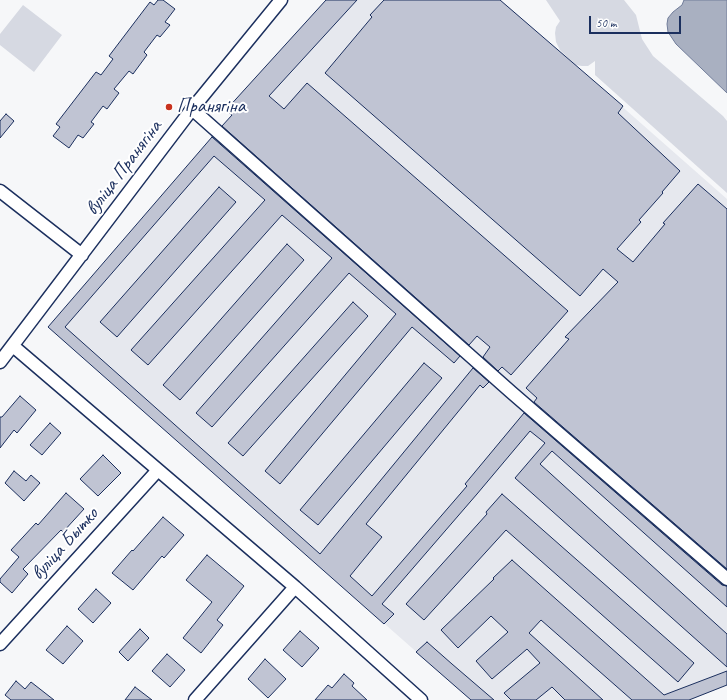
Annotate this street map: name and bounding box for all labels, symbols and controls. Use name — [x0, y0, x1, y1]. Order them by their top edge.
scale bar — [591, 8, 683, 34]
text: 50 m — [596, 15, 616, 31]
place label: Пранягіна — [177, 95, 246, 119]
marker: Пранягіна — [164, 102, 174, 112]
street label: вуліца Пранягіна — [80, 116, 168, 220]
street label: вуліца Бытко — [26, 503, 104, 585]

